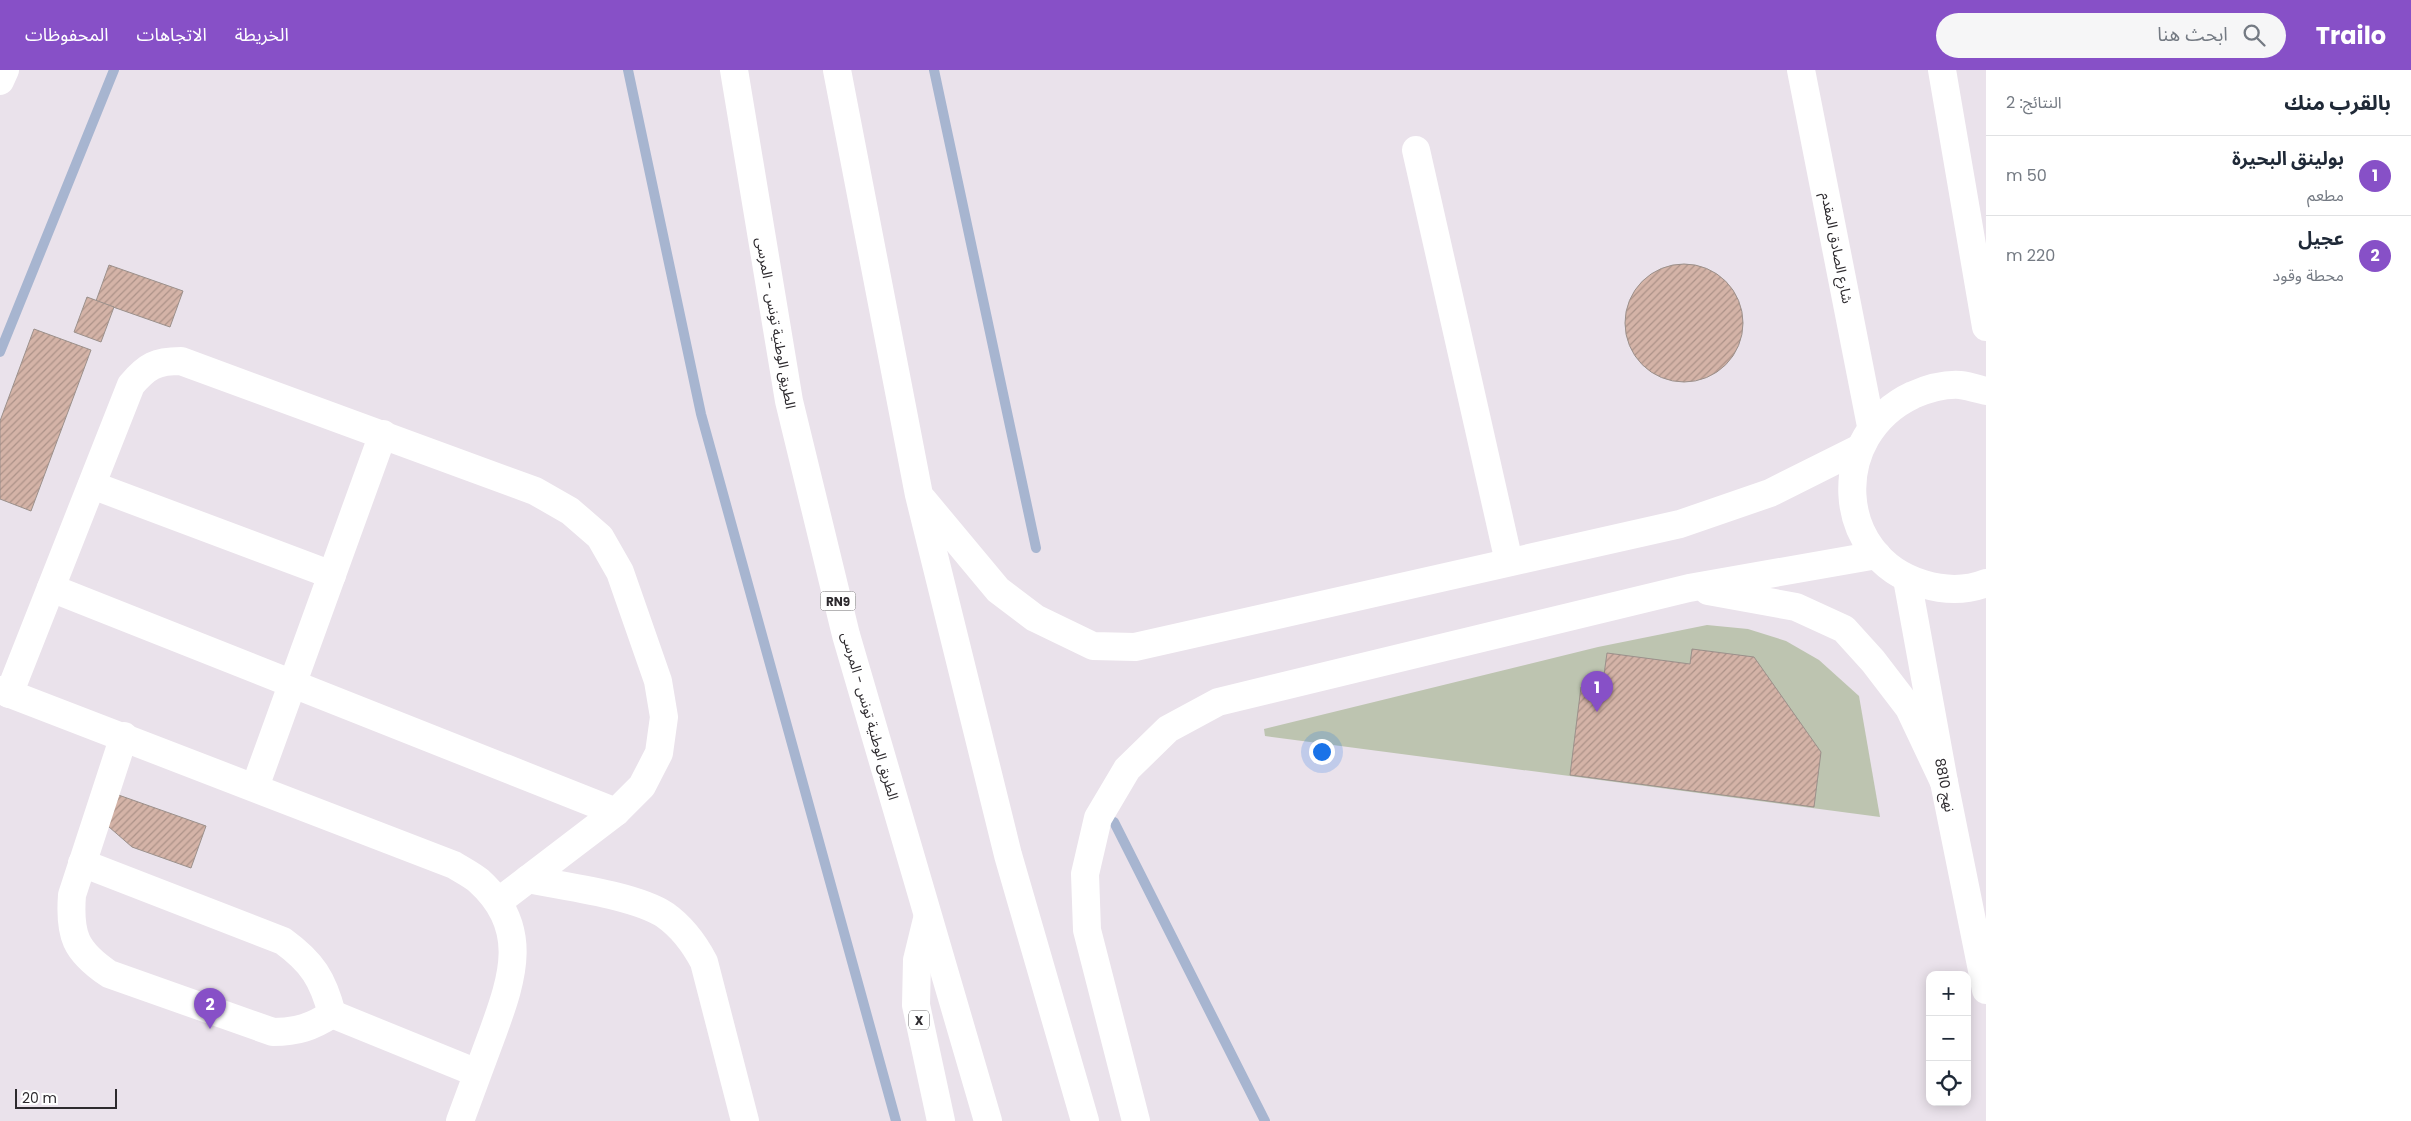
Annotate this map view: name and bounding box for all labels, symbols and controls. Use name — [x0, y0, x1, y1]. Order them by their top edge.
search box — [1936, 13, 2286, 58]
text: Trailo — [2316, 19, 2386, 52]
text: ابحث هنا — [2157, 21, 2228, 48]
icon: search — [2240, 21, 2268, 49]
text: المحفوظات — [25, 22, 109, 47]
text: الاتجاهات — [137, 22, 207, 47]
text: الخريطة — [235, 22, 289, 47]
text: بالقرب منك — [2284, 88, 2391, 117]
text: النتائج: 2 — [2006, 91, 2062, 114]
text: بولينق البحيرة — [2232, 145, 2344, 172]
text: 50 m — [2006, 164, 2047, 187]
text: 1 — [2372, 164, 2378, 187]
text: مطعم — [2307, 184, 2344, 207]
street label: شارع الصادق المقدم — [1815, 191, 1858, 305]
text: عجيل — [2298, 225, 2344, 252]
street label: الطريق الوطنية تونس - المرسى — [751, 236, 801, 410]
text: 220 m — [2006, 244, 2055, 267]
text: 2 — [2370, 244, 2380, 267]
text: محطة وقود — [2273, 264, 2344, 287]
road number: RN9 — [820, 592, 856, 610]
street label: الطريق الوطنية تونس - المرسى — [836, 630, 904, 802]
pin: 1 — [1581, 671, 1613, 712]
your location — [1309, 739, 1335, 765]
street label: نهج 8810 — [1929, 756, 1960, 814]
map controls — [1926, 971, 1971, 1106]
button: + — [1926, 971, 1971, 1016]
pin: 2 — [194, 988, 226, 1029]
road number: X — [909, 1010, 929, 1030]
button: − — [1926, 1016, 1971, 1061]
button: locate — [1926, 1061, 1971, 1106]
scale bar — [15, 1086, 118, 1109]
text: 20 m — [22, 1088, 57, 1108]

